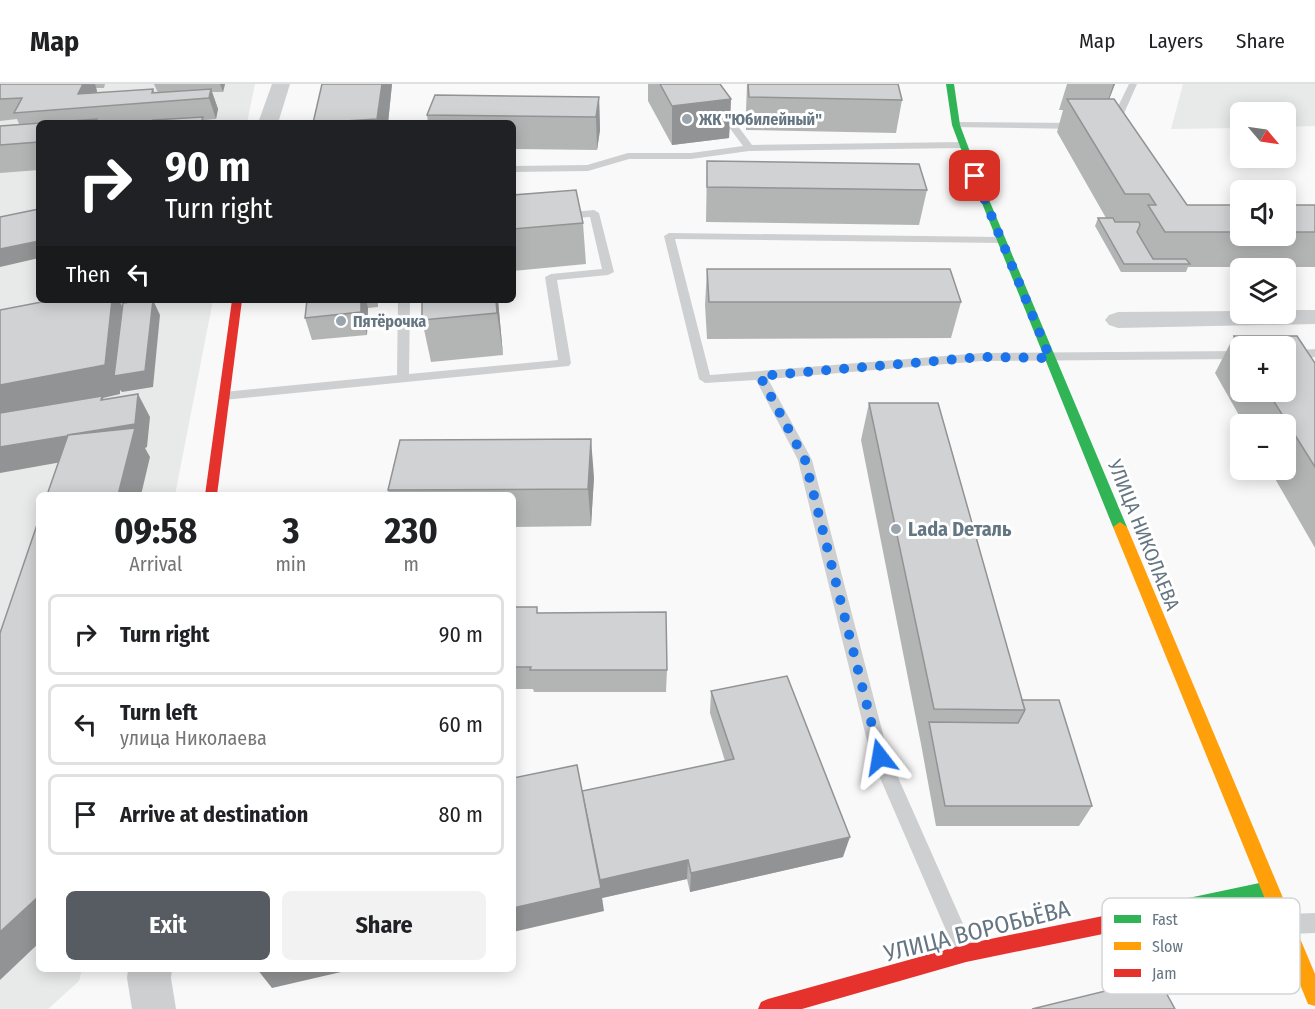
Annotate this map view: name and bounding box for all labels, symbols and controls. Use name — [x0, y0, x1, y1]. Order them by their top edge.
text: Map — [30, 25, 79, 58]
text: Map — [1079, 28, 1115, 54]
text: Layers — [1148, 28, 1203, 54]
text: Share — [1236, 28, 1285, 54]
north arrow — [1230, 102, 1296, 168]
map controls — [1230, 102, 1296, 480]
place label: ЖК "Юбилейный" — [698, 110, 822, 129]
marker: ЖК "Юбилейный" — [680, 112, 694, 126]
text: 90 m — [165, 142, 250, 192]
icon: right — [66, 144, 144, 222]
pin — [949, 150, 1000, 201]
icon: arrive — [958, 159, 991, 192]
button: sound — [1230, 180, 1296, 246]
text: Turn right — [165, 193, 273, 225]
icon: left — [122, 258, 155, 291]
button: layers — [1230, 258, 1296, 324]
text: Then — [66, 261, 110, 288]
place label: Пятёрочка — [353, 312, 426, 331]
marker: Пятёрочка — [334, 314, 348, 328]
button: + — [1230, 336, 1296, 402]
button: − — [1230, 414, 1296, 480]
street label: УЛИЦА НИКОЛАЕВА — [1102, 455, 1185, 614]
text: 09:58 — [114, 509, 197, 553]
text: 3 — [282, 509, 299, 553]
text: 230 — [385, 509, 438, 553]
place label: Lada Dеталь — [908, 517, 1012, 541]
marker: Lada Dеталь — [889, 522, 903, 536]
text: Arrival — [129, 552, 182, 576]
text: min — [275, 552, 306, 576]
text: m — [403, 552, 419, 576]
icon: right — [69, 618, 102, 651]
text: Turn right — [120, 621, 209, 648]
text: 90 m — [439, 621, 483, 648]
text: Turn left — [120, 699, 198, 726]
icon: left — [69, 708, 102, 741]
text: 60 m — [439, 711, 483, 738]
position arrow — [848, 725, 912, 789]
text: улица Николаева — [120, 726, 267, 750]
icon: arrive — [69, 798, 102, 831]
text: Arrive at destination — [120, 801, 308, 828]
text: 80 m — [438, 801, 483, 828]
button: Exit — [66, 891, 270, 960]
button: Share — [282, 891, 486, 960]
street label: УЛИЦА ВОРОБЬЁВА — [880, 894, 1073, 968]
legend — [1102, 898, 1300, 994]
text: Fast — [1152, 910, 1179, 929]
text: Slow — [1152, 937, 1183, 956]
text: Jam — [1152, 964, 1177, 983]

